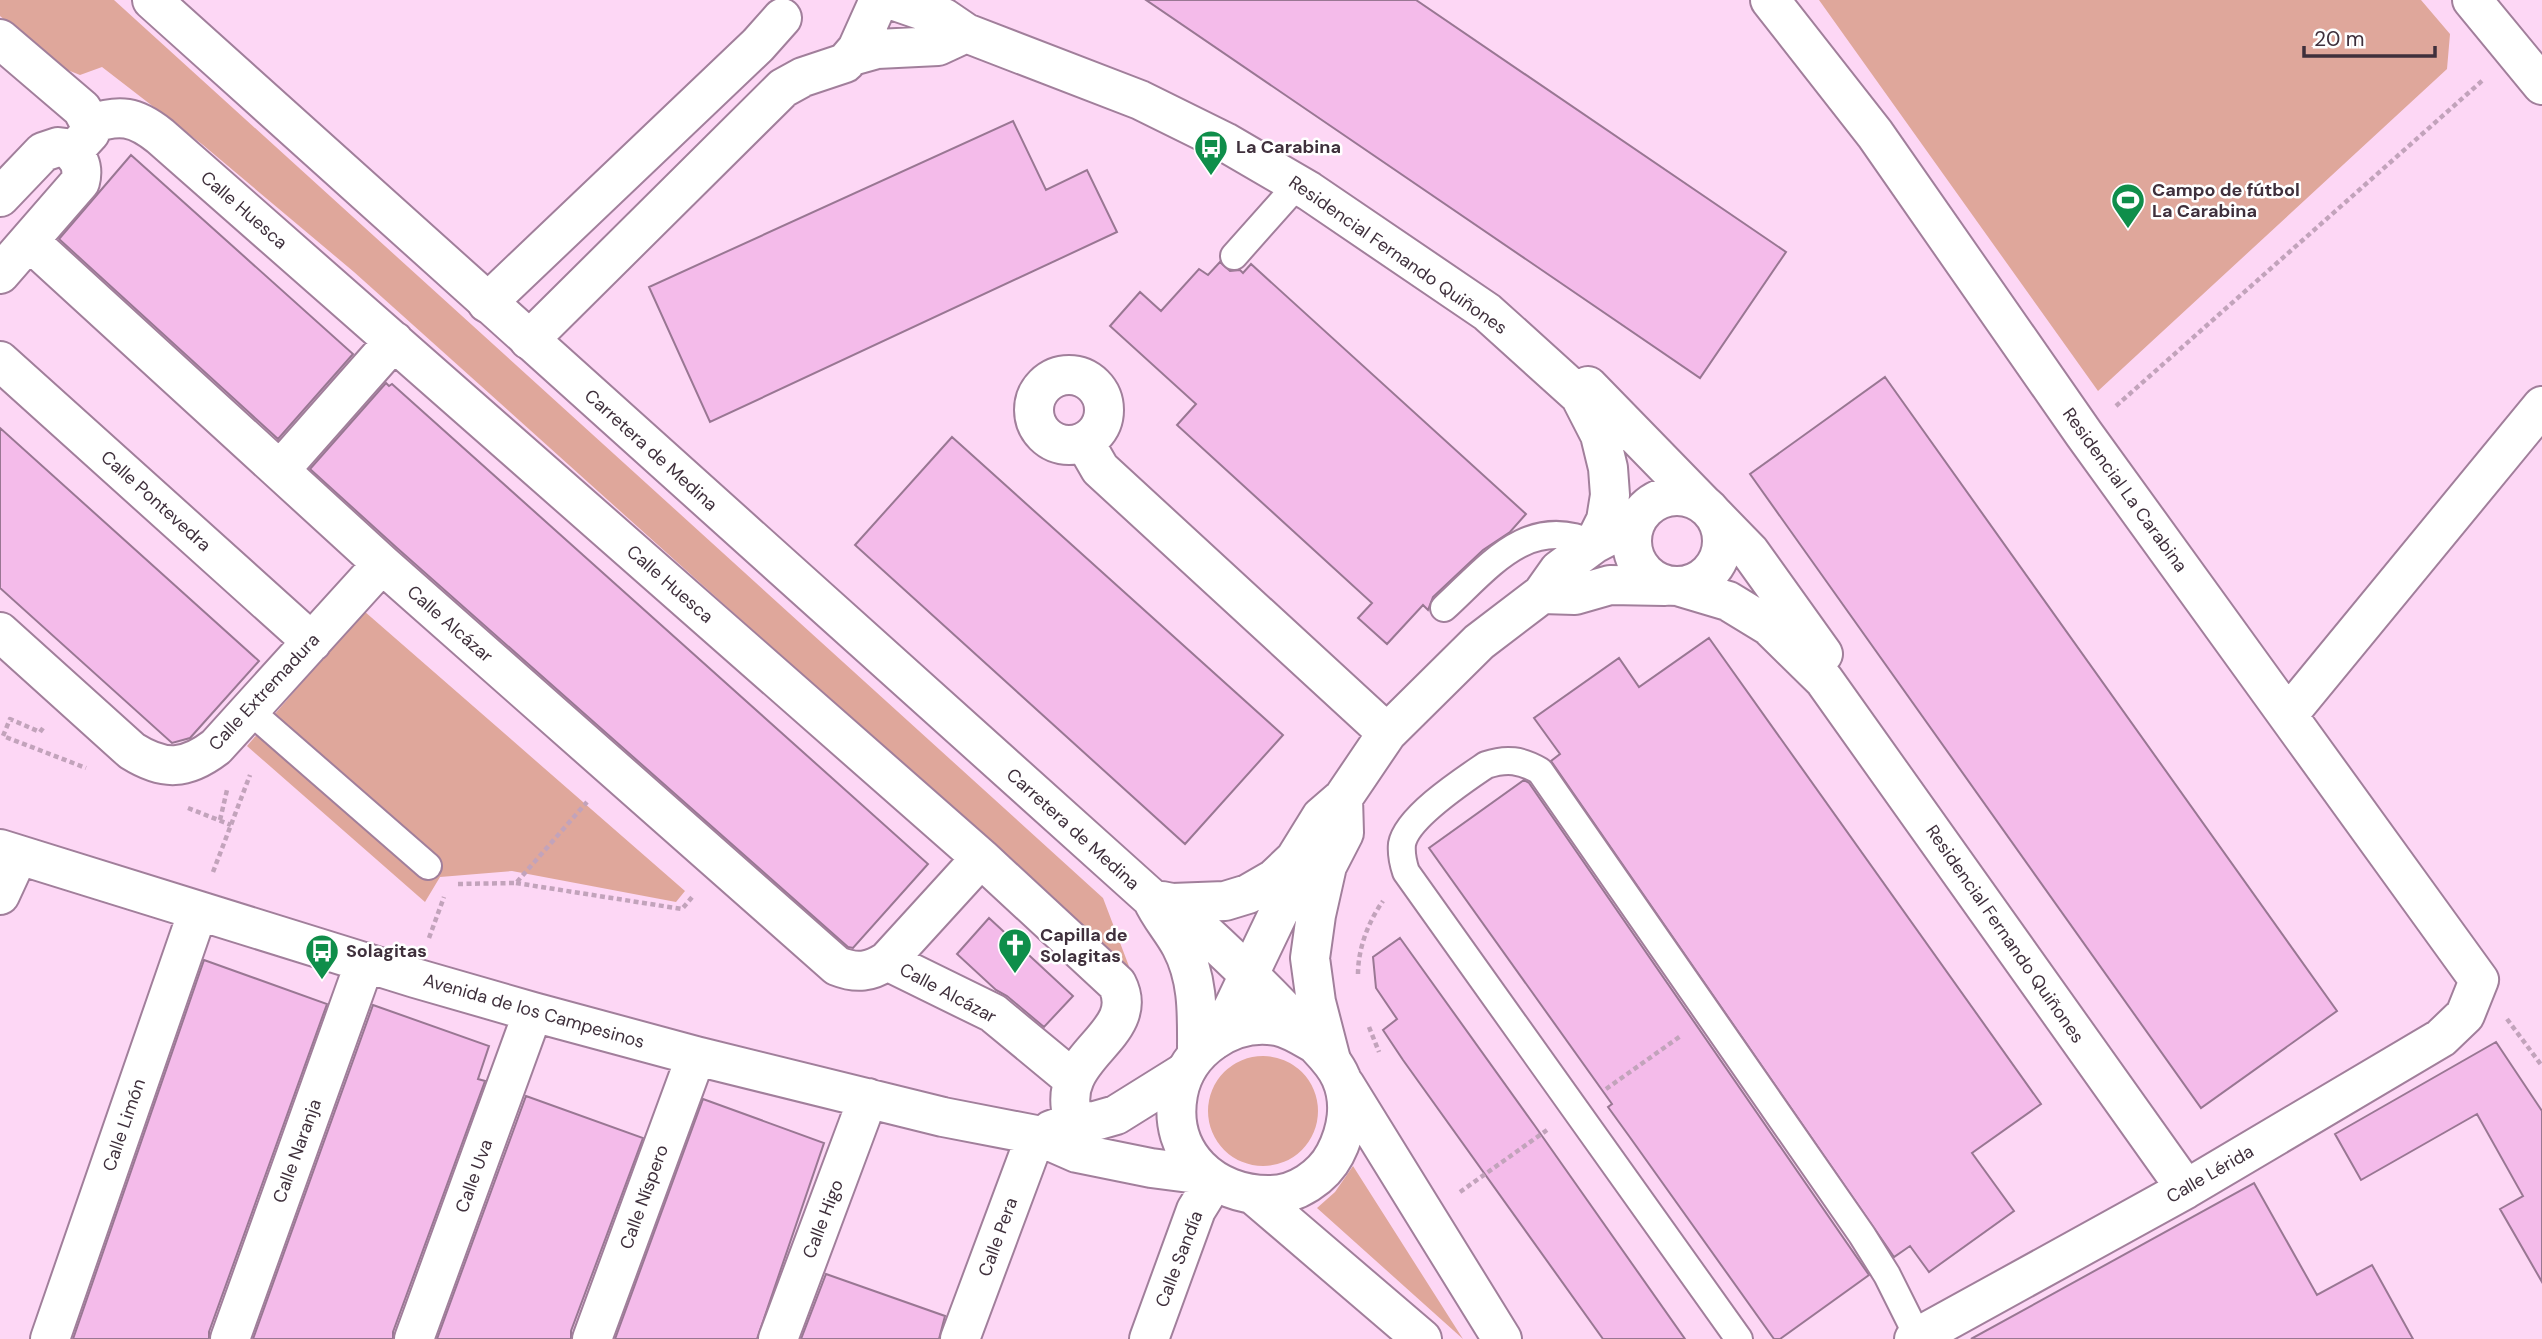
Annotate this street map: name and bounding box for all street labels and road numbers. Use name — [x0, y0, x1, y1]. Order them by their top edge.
street label: Calle Huesca — [195, 166, 293, 254]
street label: Residencial Fernando Quiñones — [1284, 170, 1512, 340]
street label: Carretera de Medina — [579, 384, 723, 516]
street label: Residencial La Carabina — [2057, 403, 2193, 577]
street label: Calle Pontevedra — [96, 445, 216, 557]
street label: Calle Huesca — [621, 540, 719, 628]
street label: Calle Alcázar — [402, 580, 498, 668]
street label: Calle Extremadura — [203, 628, 325, 756]
street label: Carretera de Medina — [1001, 763, 1145, 895]
street label: Residencial Fernando Quiñones — [1920, 820, 2090, 1048]
street label: Calle Alcázar — [895, 957, 1001, 1029]
street label: Avenida de los Campesinos — [421, 968, 647, 1054]
street label: Calle Limón — [97, 1075, 151, 1175]
street label: Calle Naranja — [267, 1096, 327, 1206]
street label: Calle Uva — [450, 1136, 498, 1216]
street label: Calle Lérida — [2162, 1139, 2258, 1209]
street label: Calle Níspero — [614, 1141, 674, 1253]
street label: Calle Higo — [797, 1176, 849, 1262]
street label: Calle Pera — [973, 1194, 1023, 1280]
street label: Calle Sandía — [1150, 1207, 1208, 1311]

